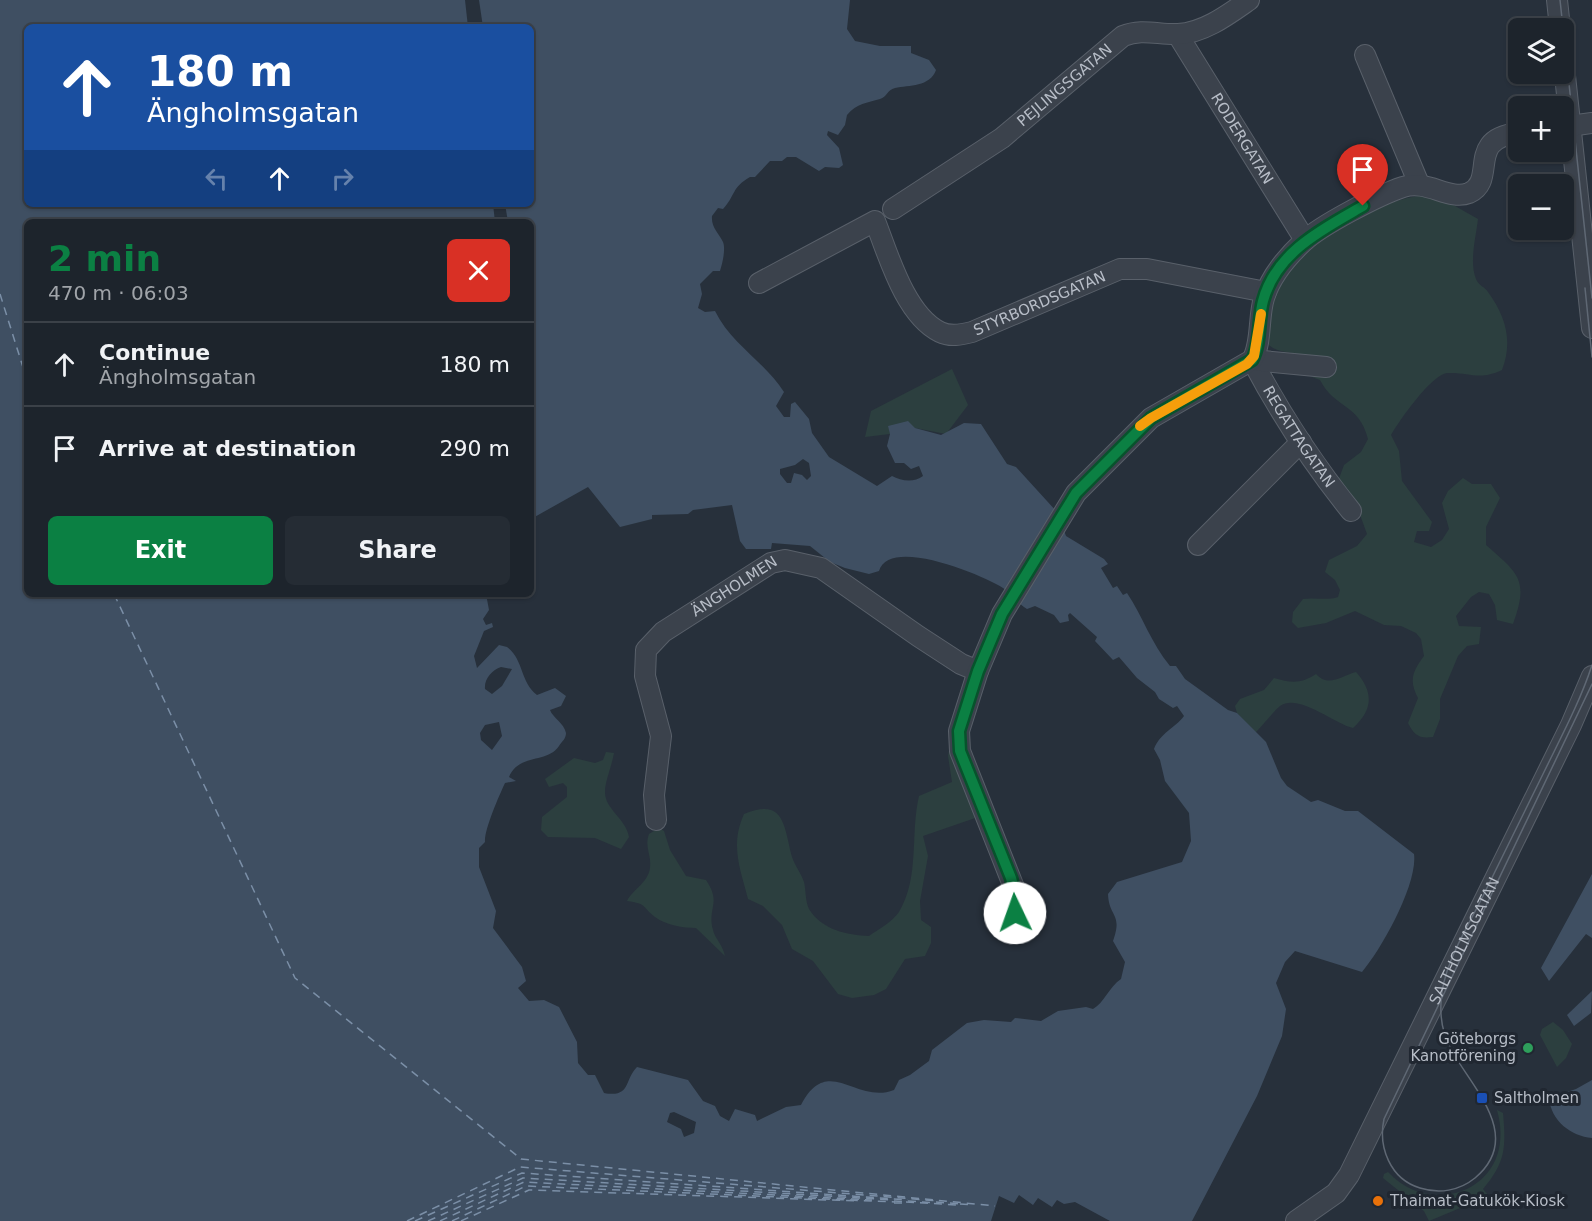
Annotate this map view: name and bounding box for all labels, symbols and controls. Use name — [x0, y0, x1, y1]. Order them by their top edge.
map controls — [1508, 18, 1574, 240]
button: layers — [1508, 18, 1574, 84]
street label: PEJLINGSGATAN — [1014, 40, 1116, 130]
text: 180 m — [147, 47, 293, 96]
icon: ahead — [48, 48, 126, 126]
street label: RODERGATAN — [1207, 90, 1277, 188]
button: + — [1508, 96, 1574, 162]
text: Ängholmsgatan — [147, 97, 359, 128]
pin — [1337, 144, 1388, 206]
icon: arrive — [1346, 153, 1379, 186]
icon: left — [200, 162, 233, 195]
icon: ahead — [263, 162, 296, 195]
icon: right — [326, 162, 359, 195]
button: − — [1508, 174, 1574, 240]
text: 2 min — [48, 238, 161, 279]
button: close — [447, 239, 510, 302]
street label: STYRBORDSGATAN — [971, 267, 1108, 339]
text: 470 m · 06:03 — [48, 281, 189, 305]
text: Continue — [99, 340, 210, 365]
icon: ahead — [48, 348, 81, 381]
text: 180 m — [440, 352, 510, 377]
text: Ängholmsgatan — [99, 365, 256, 389]
street label: REGATTAGATAN — [1259, 383, 1339, 491]
icon: arrive — [48, 432, 81, 465]
text: Arrive at destination — [99, 436, 356, 461]
text: 290 m — [440, 436, 510, 461]
button: Exit — [48, 516, 273, 585]
button: Share — [285, 516, 510, 585]
street label: ÄNGHOLMEN — [688, 552, 781, 620]
street label: SALTHOLMSGATAN — [1425, 874, 1503, 1008]
position arrow — [983, 881, 1047, 945]
place label: Göteborgs Kanotförening — [1410, 1030, 1516, 1065]
marker: Göteborgs Kanotförening — [1521, 1041, 1535, 1055]
place label: Saltholmen — [1494, 1089, 1579, 1107]
marker: Saltholmen — [1475, 1091, 1489, 1105]
place label: Thaimat-Gatukök-Kiosk — [1389, 1192, 1565, 1210]
marker: Thaimat-Gatukök-Kiosk — [1371, 1194, 1385, 1208]

